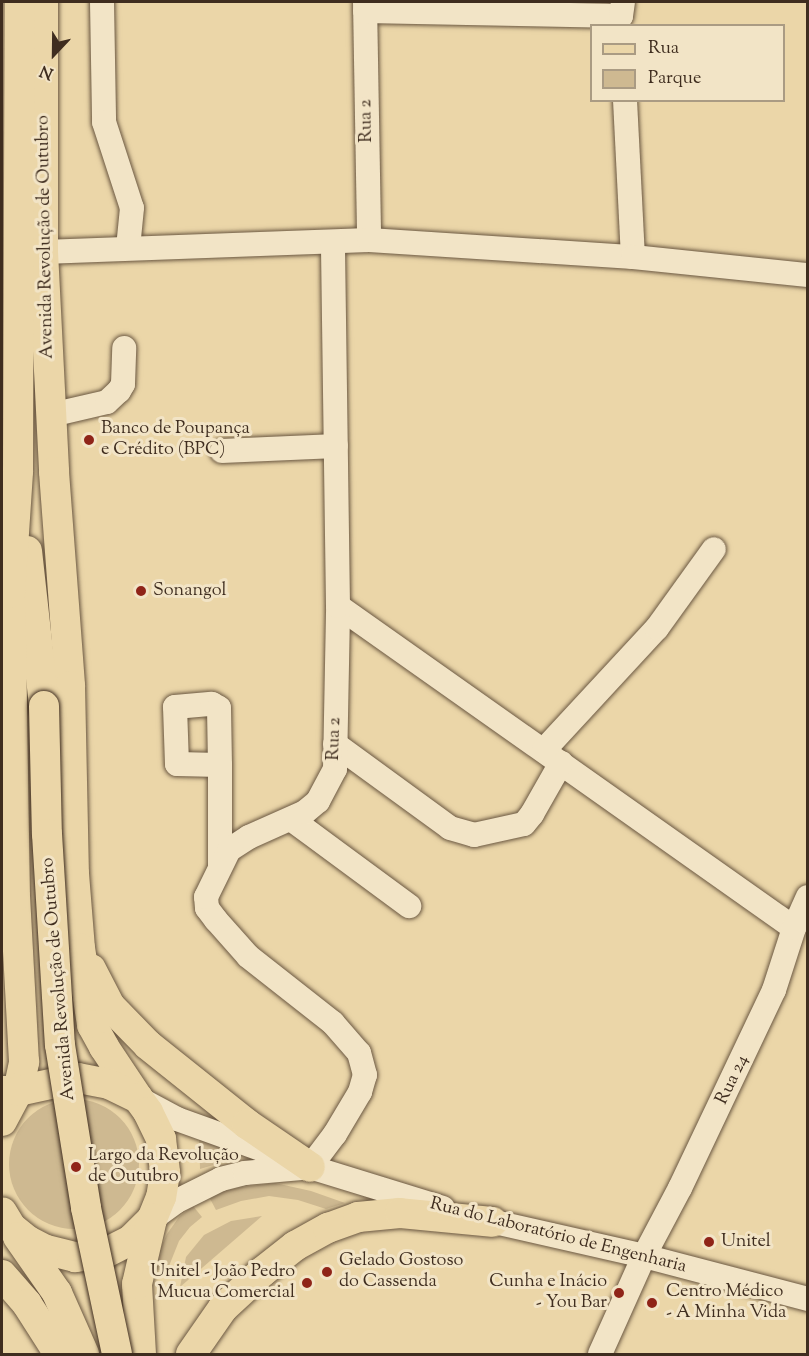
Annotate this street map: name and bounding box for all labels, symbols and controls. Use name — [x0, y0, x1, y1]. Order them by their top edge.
north arrow — [24, 24, 84, 84]
legend — [590, 24, 785, 102]
text: Rua — [648, 36, 679, 62]
text: N — [37, 58, 57, 84]
text: Parque — [648, 66, 701, 92]
street label: Rua 2 — [356, 99, 378, 143]
street label: Avenida Revolução de Outubro — [33, 115, 59, 359]
place label: Banco de Poupança e Crédito (BPC) — [101, 419, 250, 462]
marker: Banco de Poupança e Crédito (BPC) — [82, 433, 96, 447]
place label: Sonangol — [153, 580, 226, 602]
marker: Sonangol — [134, 584, 148, 598]
street label: Rua 2 — [323, 717, 347, 761]
street label: Avenida Revolução de Outubro — [38, 857, 80, 1101]
street label: Rua 24 — [712, 1052, 754, 1108]
place label: Largo da Revolução de Outubro — [88, 1146, 239, 1188]
marker: Largo da Revolução de Outubro — [69, 1160, 83, 1174]
street label: Rua do Laboratório de Engenharia — [428, 1194, 688, 1278]
place label: Unitel — [721, 1231, 771, 1253]
marker: Unitel — [702, 1235, 716, 1249]
place label: Gelado Gostoso do Cassenda — [339, 1251, 463, 1294]
place label: Unitel - João Pedro Mucua Comercial — [150, 1262, 295, 1304]
marker: Gelado Gostoso do Cassenda — [320, 1265, 334, 1279]
place label: Cunha e Inácio - You Bar — [489, 1272, 607, 1314]
marker: Unitel - João Pedro Mucua Comercial — [300, 1276, 314, 1290]
place label: Centro Médico - A Minha Vida — [666, 1282, 786, 1324]
marker: Cunha e Inácio - You Bar — [612, 1286, 626, 1300]
marker: Centro Médico - A Minha Vida — [643, 1294, 661, 1312]

